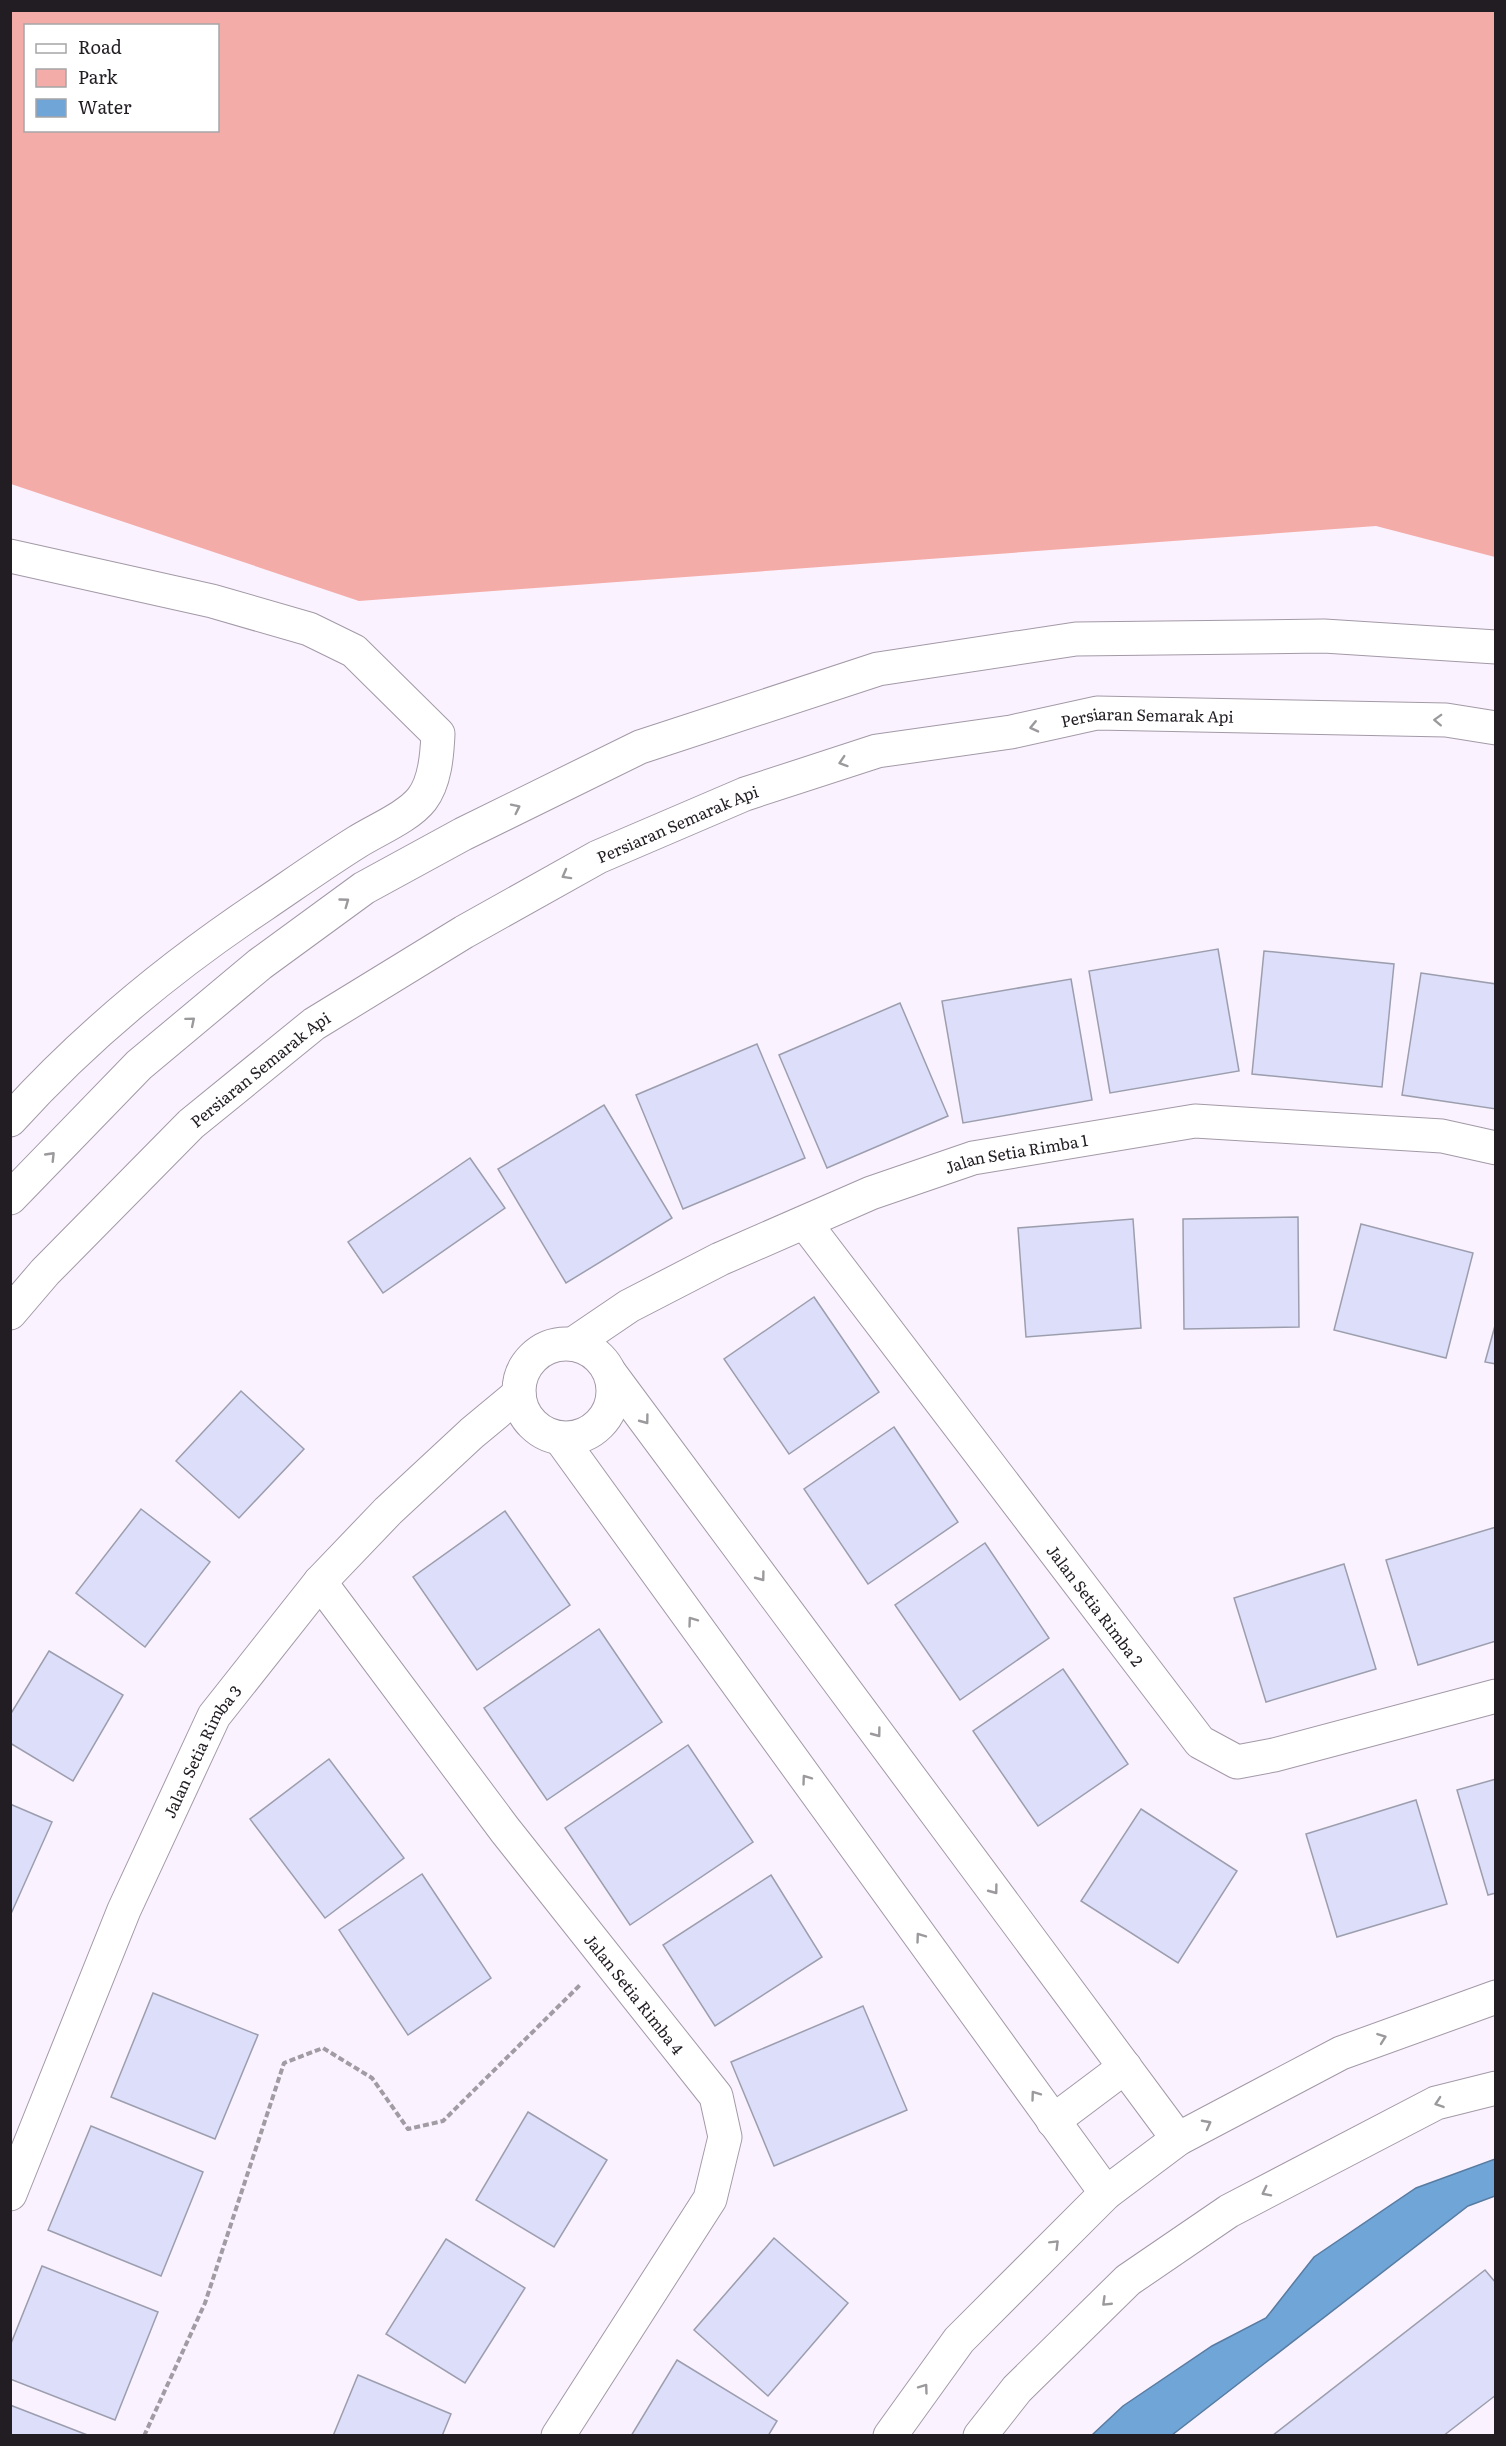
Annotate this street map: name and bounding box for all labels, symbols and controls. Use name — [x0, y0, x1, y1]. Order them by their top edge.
legend — [24, 24, 219, 132]
text: Road — [78, 33, 122, 60]
text: Park — [78, 63, 119, 90]
text: Water — [78, 93, 132, 120]
street label: Persiaran Semarak Api — [1058, 701, 1234, 733]
one-way arrow — [1433, 714, 1442, 726]
one-way arrow — [1030, 720, 1040, 733]
one-way arrow — [838, 755, 849, 767]
street label: Persiaran Semarak Api — [593, 779, 761, 868]
one-way arrow — [509, 803, 520, 815]
one-way arrow — [561, 868, 572, 879]
one-way arrow — [339, 898, 350, 909]
street label: Persiaran Semarak Api — [184, 1005, 334, 1132]
one-way arrow — [184, 1017, 195, 1028]
street label: Jalan Setia Rimba 1 — [941, 1127, 1090, 1179]
one-way arrow — [44, 1153, 55, 1163]
one-way arrow — [638, 1413, 649, 1424]
street label: Jalan Setia Rimba 2 — [1041, 1539, 1150, 1671]
one-way arrow — [754, 1570, 765, 1581]
one-way arrow — [688, 1616, 699, 1627]
street label: Jalan Setia Rimba 3 — [156, 1679, 246, 1822]
one-way arrow — [870, 1727, 881, 1738]
one-way arrow — [802, 1774, 813, 1785]
one-way arrow — [986, 1883, 997, 1894]
street label: Jalan Setia Rimba 4 — [579, 1928, 690, 2059]
one-way arrow — [917, 1933, 928, 1944]
one-way arrow — [1376, 2033, 1387, 2046]
one-way arrow — [1031, 2091, 1042, 2102]
one-way arrow — [1434, 2096, 1445, 2109]
one-way arrow — [1201, 2120, 1211, 2131]
one-way arrow — [1261, 2185, 1272, 2196]
one-way arrow — [1047, 2241, 1058, 2252]
one-way arrow — [1102, 2295, 1112, 2306]
one-way arrow — [917, 2384, 928, 2395]

